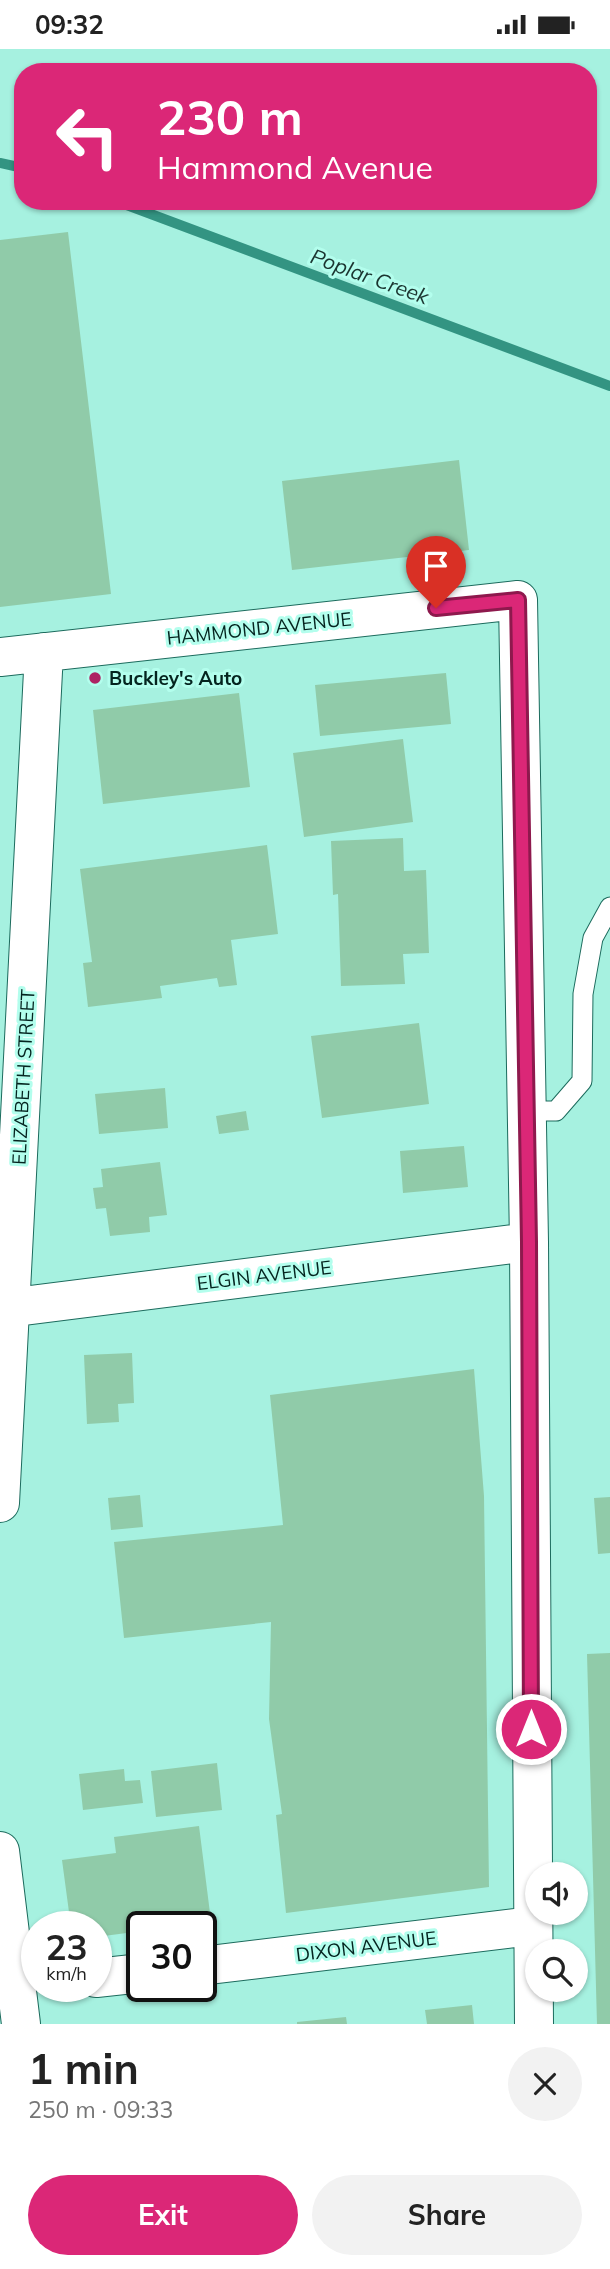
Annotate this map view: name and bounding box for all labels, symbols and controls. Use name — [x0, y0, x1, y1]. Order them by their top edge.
text: 09:32 — [35, 8, 104, 41]
text: 230 m — [157, 86, 303, 147]
icon: left — [42, 91, 133, 182]
text: Hammond Avenue — [157, 147, 433, 187]
water label: Poplar Creek — [307, 243, 434, 310]
pin — [406, 536, 466, 608]
icon: arrive — [417, 547, 455, 585]
street label: HAMMOND AVENUE — [165, 606, 353, 650]
place label: Buckley's Auto — [109, 666, 242, 690]
marker: Buckley's Auto — [87, 670, 103, 686]
street label: ELIZABETH STREET — [6, 988, 40, 1166]
street label: ELGIN AVENUE — [195, 1255, 333, 1295]
position arrow — [494, 1692, 568, 1766]
map controls — [525, 1862, 588, 2002]
button: sound — [525, 1862, 588, 1925]
speed limit sign: 30 — [126, 1911, 217, 2002]
text: 23 — [45, 1925, 88, 1969]
street label: DIXON AVENUE — [294, 1925, 438, 1967]
button: search — [525, 1939, 588, 2002]
text: km/h — [46, 1962, 87, 1985]
text: 1 min — [28, 2042, 139, 2095]
button: close — [508, 2047, 582, 2121]
text: 250 m · 09:33 — [28, 2095, 173, 2124]
button: Exit — [28, 2175, 298, 2255]
button: Share — [312, 2175, 582, 2255]

